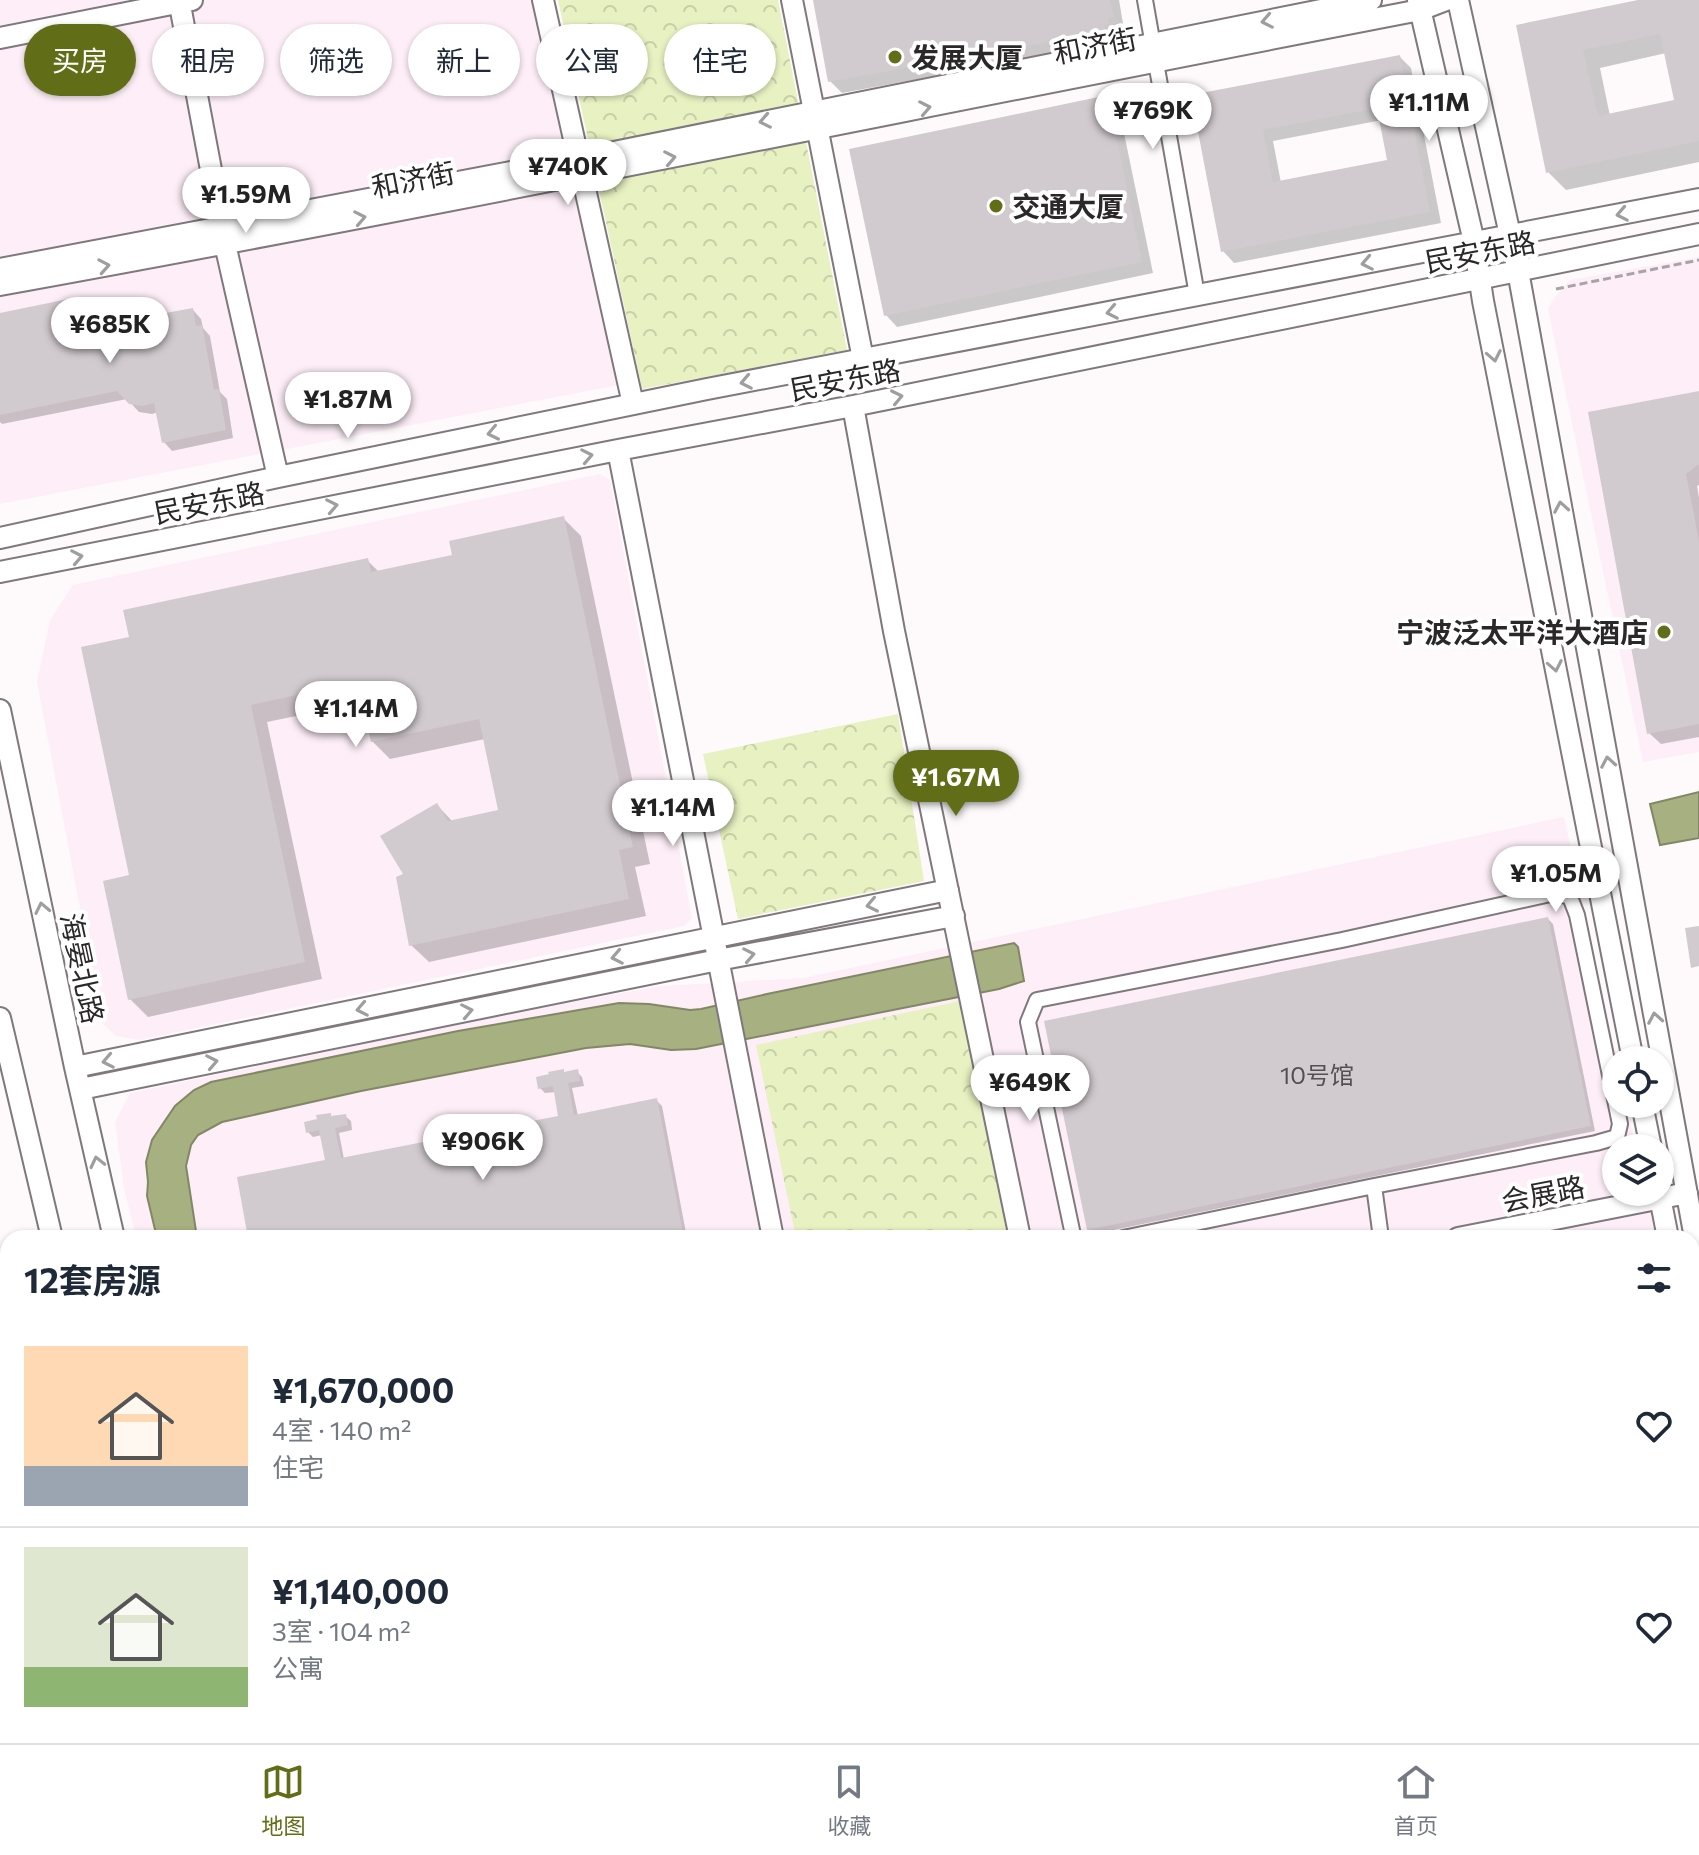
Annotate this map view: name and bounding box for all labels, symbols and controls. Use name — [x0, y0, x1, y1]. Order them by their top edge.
one-way arrow — [1260, 11, 1274, 28]
street label: 和济街 — [1051, 20, 1139, 70]
chip: 买房 — [24, 24, 136, 96]
chip: 租房 — [152, 24, 264, 96]
chip: 筛选 — [280, 24, 392, 96]
chip: 新上 — [408, 24, 520, 96]
chip: 公寓 — [536, 24, 648, 96]
chip: 住宅 — [664, 24, 776, 96]
place label: 发展大厦 — [911, 40, 1023, 74]
marker: 发展大厦 — [886, 48, 904, 66]
pin: ¥1.11M — [1364, 75, 1494, 143]
pin: ¥769K — [1097, 83, 1209, 151]
text: ¥1.11M — [1388, 85, 1470, 116]
text: ¥769K — [1113, 93, 1193, 124]
one-way arrow — [918, 100, 932, 117]
one-way arrow — [759, 112, 772, 129]
pin: ¥740K — [512, 139, 624, 207]
text: ¥740K — [527, 149, 609, 180]
one-way arrow — [663, 150, 676, 167]
street label: 和济街 — [369, 154, 457, 204]
pin: ¥1.59M — [181, 167, 311, 235]
text: ¥1.59M — [200, 177, 292, 208]
place label: 交通大厦 — [1012, 189, 1124, 223]
marker: 交通大厦 — [987, 197, 1005, 215]
one-way arrow — [1616, 205, 1629, 222]
one-way arrow — [353, 210, 366, 227]
street label: 民安东路 — [1422, 224, 1538, 278]
one-way arrow — [1361, 254, 1374, 271]
one-way arrow — [98, 258, 111, 275]
pin: ¥685K — [54, 297, 166, 365]
one-way arrow — [1105, 302, 1118, 319]
text: ¥685K — [69, 307, 151, 338]
one-way arrow — [1485, 349, 1502, 362]
street label: 民安东路 — [787, 352, 903, 406]
pin: ¥1.87M — [283, 372, 413, 440]
one-way arrow — [739, 372, 753, 389]
text: ¥1.87M — [303, 382, 393, 413]
one-way arrow — [890, 390, 904, 407]
one-way arrow — [487, 424, 501, 441]
one-way arrow — [579, 448, 593, 465]
street label: 民安东路 — [151, 475, 267, 529]
one-way arrow — [325, 499, 338, 516]
one-way arrow — [1554, 500, 1571, 513]
one-way arrow — [69, 549, 83, 566]
place label: 宁波泛太平洋大酒店 — [1396, 615, 1648, 649]
marker: 宁波泛太平洋大酒店 — [1655, 623, 1673, 641]
one-way arrow — [1546, 659, 1563, 673]
pin: ¥1.14M — [291, 681, 421, 749]
text: ¥1.14M — [313, 691, 399, 722]
pin: ¥1.67M — [891, 750, 1021, 818]
one-way arrow — [1601, 756, 1618, 769]
text: ¥1.67M — [911, 760, 1001, 791]
pin: ¥1.14M — [608, 780, 738, 848]
text: ¥1.14M — [630, 790, 716, 821]
pin: ¥1.05M — [1491, 846, 1621, 914]
text: ¥1.05M — [1510, 856, 1602, 887]
one-way arrow — [865, 896, 879, 913]
one-way arrow — [34, 902, 51, 915]
street label: 海晏北路 — [55, 910, 111, 1026]
one-way arrow — [743, 947, 756, 964]
one-way arrow — [610, 948, 624, 965]
one-way arrow — [356, 1000, 370, 1017]
one-way arrow — [460, 1003, 473, 1020]
one-way arrow — [1647, 1011, 1664, 1025]
map controls — [1602, 1046, 1674, 1206]
button: locate — [1602, 1046, 1674, 1118]
one-way arrow — [101, 1051, 114, 1068]
one-way arrow — [205, 1054, 218, 1071]
pin: ¥649K — [974, 1055, 1086, 1123]
house number: 10号馆 — [1280, 1060, 1354, 1089]
text: ¥649K — [989, 1065, 1071, 1096]
pin: ¥906K — [427, 1114, 539, 1182]
text: ¥906K — [441, 1124, 525, 1155]
button: layers — [1602, 1134, 1674, 1206]
one-way arrow — [89, 1156, 106, 1169]
street label: 会展路 — [1499, 1168, 1587, 1218]
icon: filters — [1632, 1256, 1676, 1300]
text: 12套房源 — [24, 1258, 161, 1300]
text: ¥1,670,000 — [272, 1368, 454, 1410]
icon: home — [88, 1378, 184, 1474]
icon: heart — [1632, 1404, 1676, 1448]
text: 4室 · 140 m² — [272, 1414, 412, 1445]
text: 住宅 — [272, 1451, 324, 1482]
text: ¥1,140,000 — [272, 1569, 449, 1611]
icon: home — [88, 1579, 184, 1675]
icon: heart — [1632, 1605, 1676, 1649]
text: 3室 · 104 m² — [272, 1615, 411, 1646]
text: 公寓 — [272, 1652, 324, 1683]
tab: 地图 — [261, 1760, 305, 1840]
tab: 收藏 — [827, 1760, 872, 1840]
tab: 首页 — [1394, 1760, 1438, 1840]

